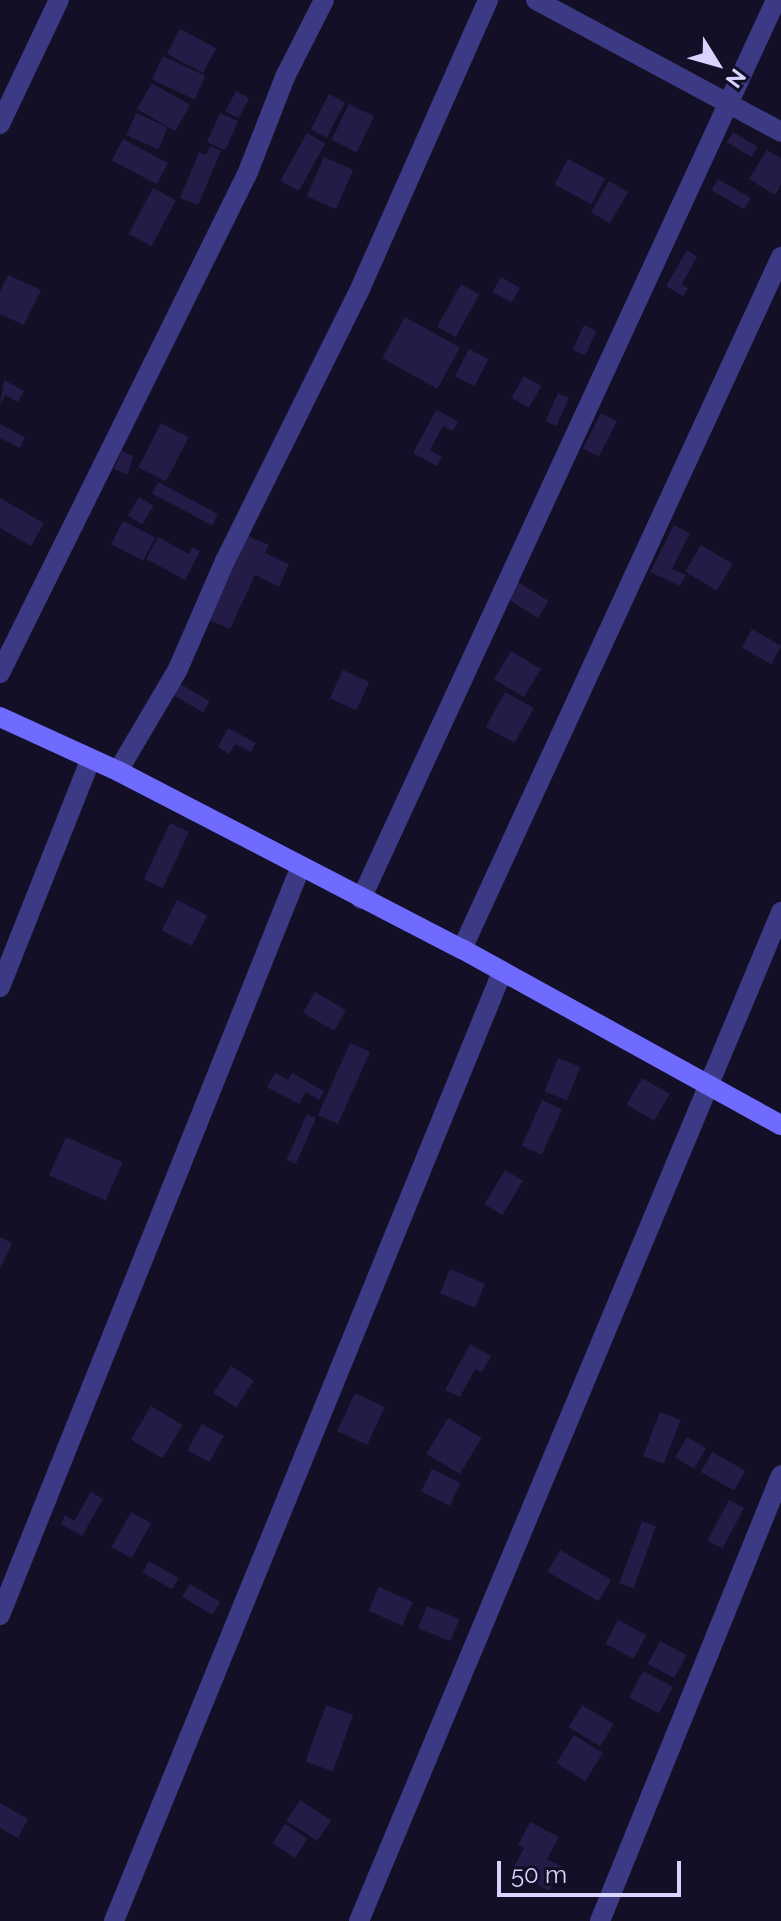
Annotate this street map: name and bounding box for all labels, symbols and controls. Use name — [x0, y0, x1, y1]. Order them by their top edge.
north arrow — [677, 24, 757, 104]
text: N — [721, 64, 752, 93]
scale bar — [501, 1845, 685, 1895]
text: 50 m — [511, 1860, 567, 1889]

